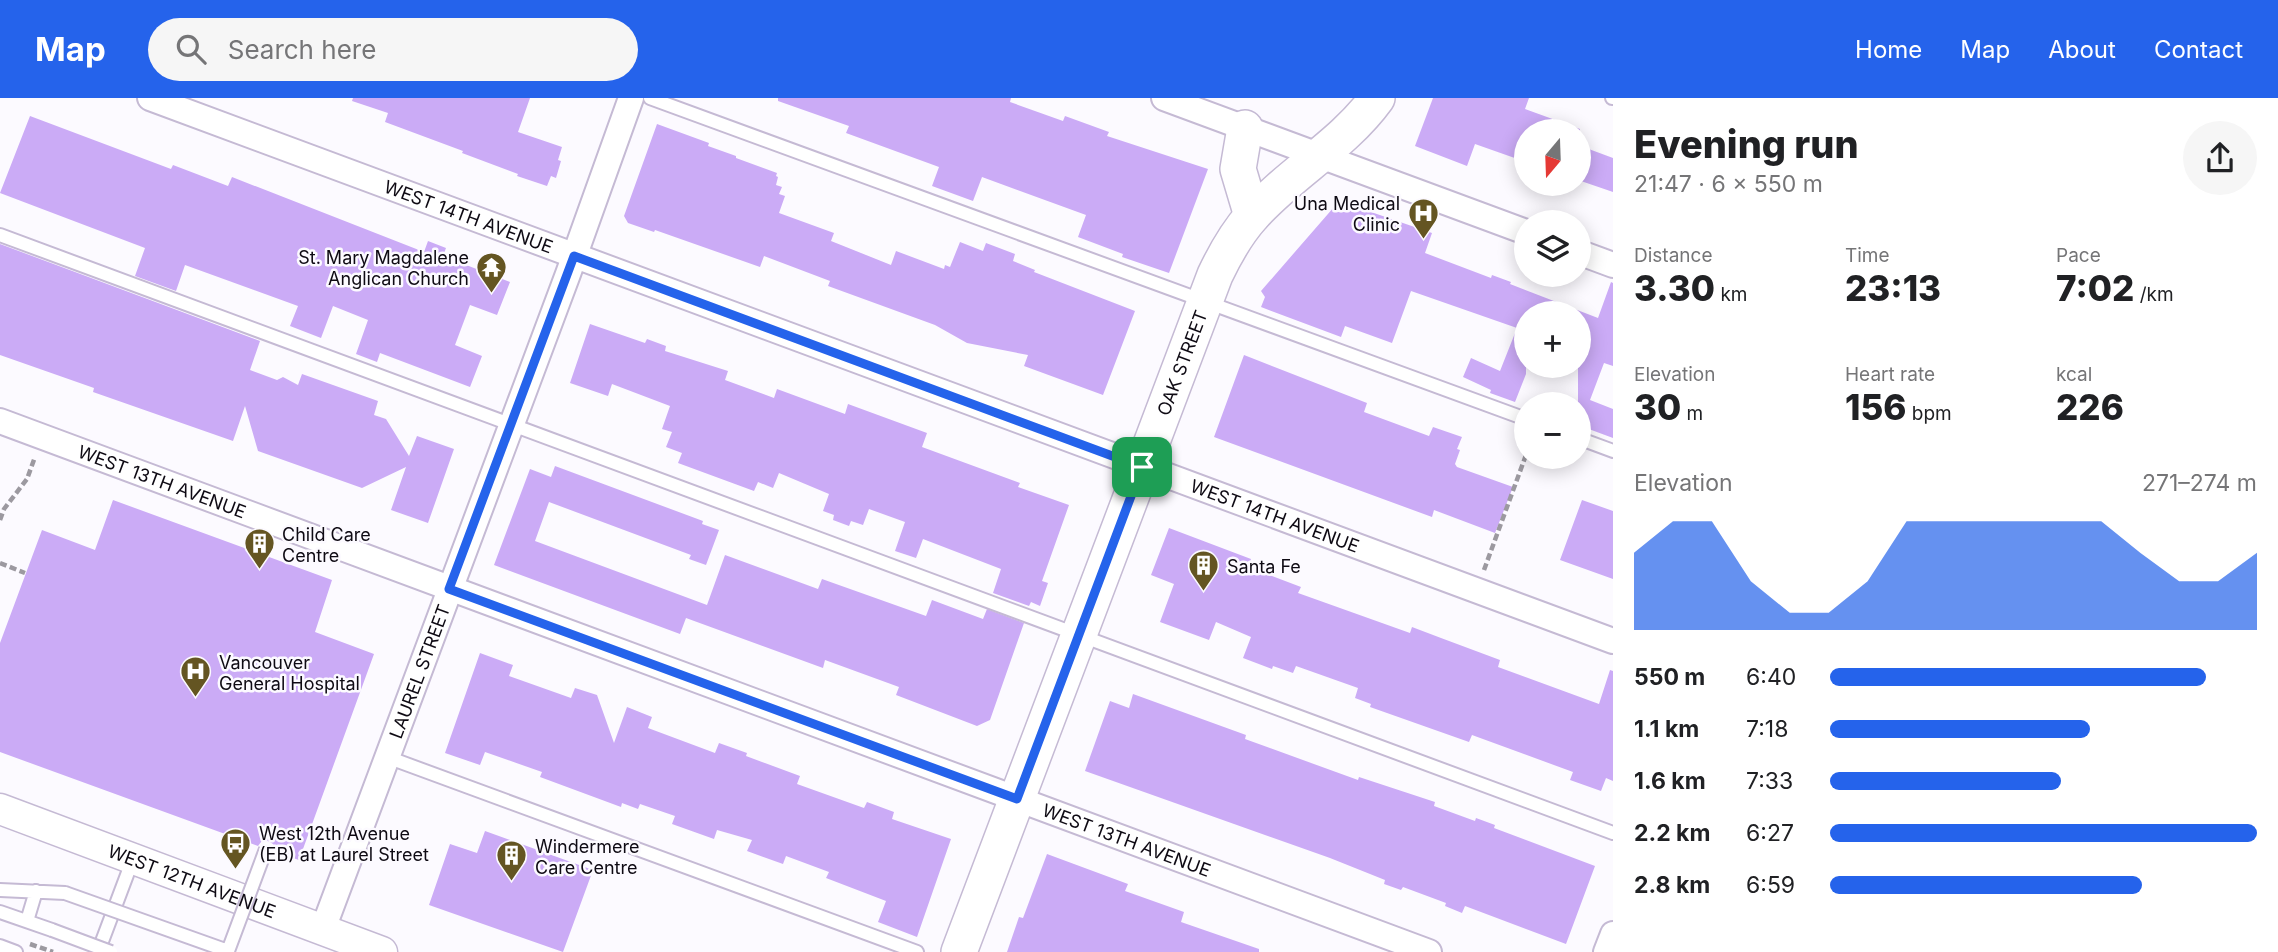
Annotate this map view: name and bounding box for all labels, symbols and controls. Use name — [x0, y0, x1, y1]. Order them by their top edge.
search box — [148, 18, 638, 81]
text: Map — [35, 29, 106, 69]
icon: search — [172, 30, 210, 68]
text: Search here — [228, 34, 376, 65]
text: Home — [1855, 35, 1922, 64]
text: Map — [1960, 35, 2010, 64]
text: About — [2048, 35, 2116, 64]
text: Contact — [2154, 35, 2243, 64]
north arrow — [1514, 119, 1591, 196]
map controls — [1514, 119, 1591, 469]
text: Evening run — [1634, 121, 1859, 167]
button: share — [2183, 121, 2257, 195]
text: 21:47 · 6 × 550 m — [1634, 170, 1823, 198]
street label: WEST 14TH AVENUE — [382, 175, 556, 257]
place label: Una Medical Clinic — [1294, 193, 1400, 235]
hospital icon: Una Medical Clinic — [1406, 196, 1440, 240]
button: layers — [1514, 210, 1591, 287]
text: Distance — [1634, 244, 1712, 267]
text: Time — [1845, 244, 1890, 267]
text: Pace — [2056, 244, 2101, 267]
place label: St. Mary Magdalene Anglican Church — [298, 247, 469, 289]
temple icon: St. Mary Magdalene Anglican Church — [475, 250, 509, 294]
text: 3.30 — [1634, 267, 1715, 309]
text: 23:13 — [1845, 267, 1941, 309]
text: 7:02 — [2056, 267, 2134, 309]
text: km — [1715, 283, 1748, 306]
text: /km — [2134, 283, 2174, 306]
button: + — [1514, 301, 1591, 378]
street label: OAK STREET — [1152, 307, 1211, 418]
text: Elevation — [1634, 363, 1715, 386]
text: Heart rate — [1845, 363, 1935, 386]
text: kcal — [2056, 363, 2092, 386]
text: 30 — [1634, 386, 1681, 428]
text: 156 — [1845, 386, 1906, 428]
text: 226 — [2056, 386, 2124, 428]
button: − — [1514, 392, 1591, 469]
text: m — [1681, 402, 1703, 425]
text: bpm — [1906, 402, 1952, 425]
pin — [1112, 437, 1172, 497]
street label: WEST 13TH AVENUE — [75, 440, 249, 522]
icon: arrive — [1123, 448, 1161, 486]
text: Elevation — [1634, 469, 1733, 497]
text: 271–274 m — [2142, 469, 2257, 497]
street label: WEST 14TH AVENUE — [1188, 475, 1362, 556]
place label: Child Care Centre — [282, 524, 371, 566]
building icon: Child Care Centre — [242, 527, 276, 571]
building icon: Santa Fe — [1187, 549, 1221, 593]
place label: Santa Fe — [1227, 556, 1301, 577]
street label: LAUREL STREET — [385, 602, 454, 741]
place label: Vancouver General Hospital — [219, 652, 360, 694]
hospital icon: Vancouver General Hospital — [179, 655, 213, 699]
text: 550 m — [1634, 663, 1705, 691]
text: 6:40 — [1746, 663, 1796, 691]
text: 1.1 km — [1634, 715, 1699, 743]
text: 7:18 — [1746, 715, 1788, 743]
text: 1.6 km — [1634, 767, 1706, 795]
text: 7:33 — [1746, 767, 1793, 795]
street label: WEST 13TH AVENUE — [1040, 799, 1214, 880]
text: 2.2 km — [1634, 819, 1710, 847]
text: 6:27 — [1746, 819, 1794, 847]
place label: West 12th Avenue (EB) at Laurel Street — [259, 823, 429, 865]
bus stop icon: West 12th Avenue (EB) at Laurel Street — [219, 826, 253, 870]
place label: Windermere Care Centre — [535, 836, 640, 878]
building icon: Windermere Care Centre — [495, 839, 529, 883]
street label: WEST 12TH AVENUE — [105, 840, 279, 922]
text: 2.8 km — [1634, 871, 1710, 899]
text: 6:59 — [1746, 871, 1795, 899]

